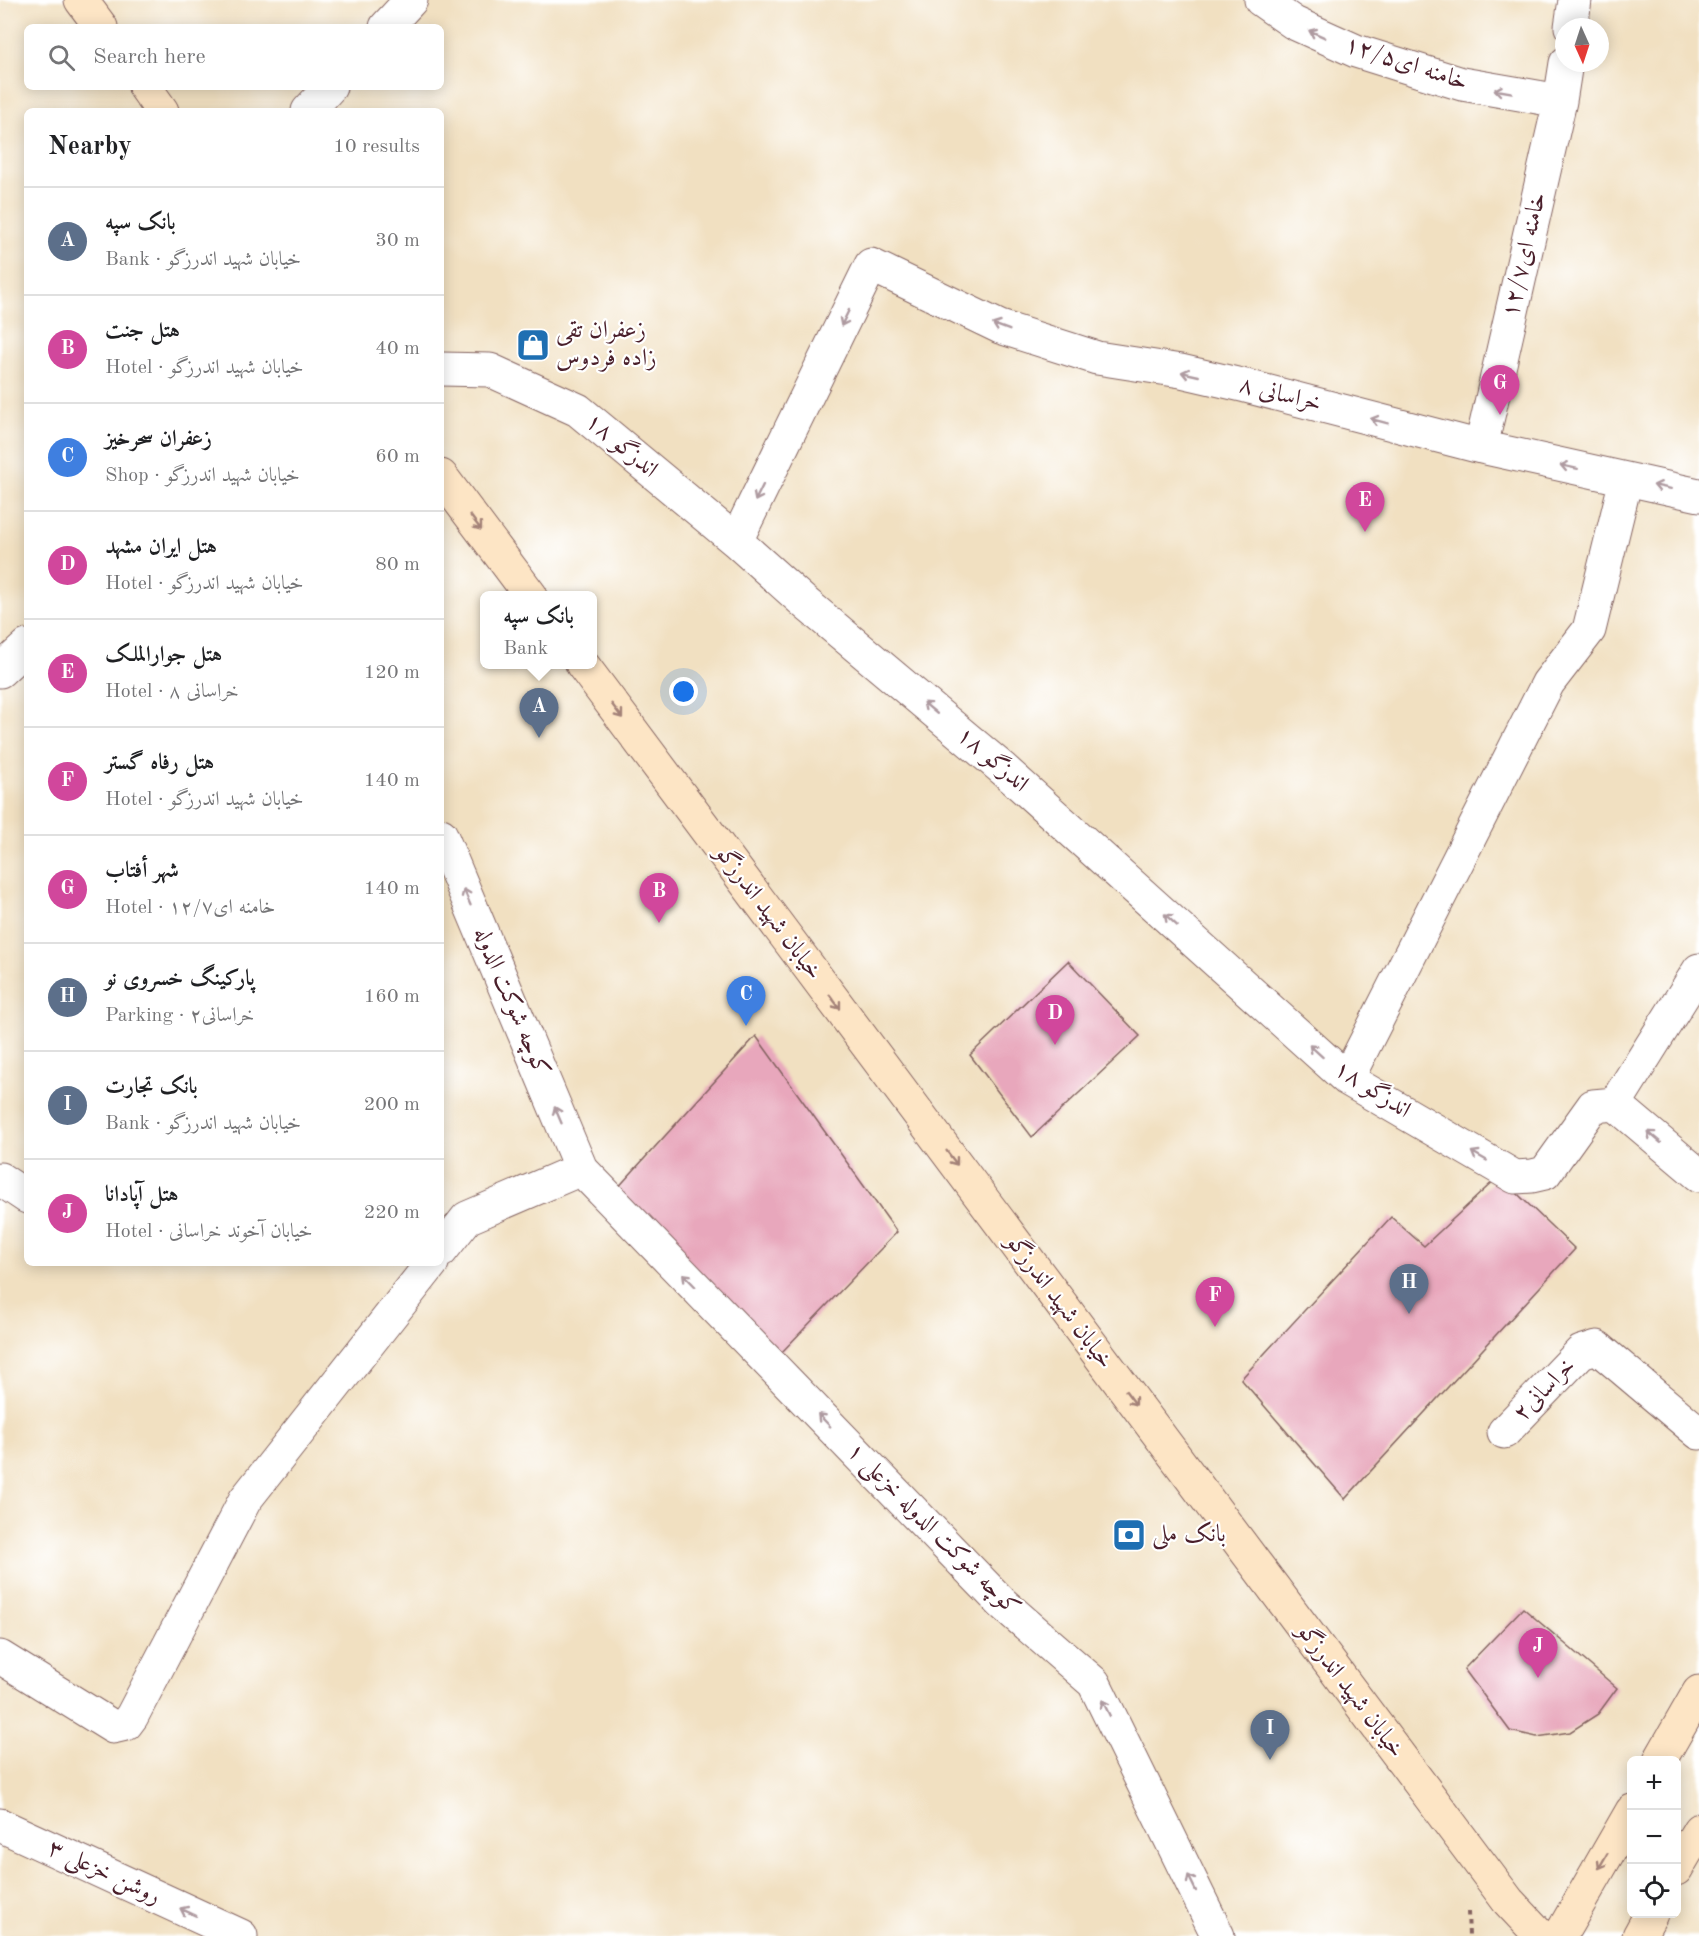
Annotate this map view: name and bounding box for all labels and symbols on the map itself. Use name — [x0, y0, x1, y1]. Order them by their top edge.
north arrow — [1555, 18, 1609, 72]
one-way arrow — [1308, 27, 1326, 38]
street label: خامنه ای۱۲/۵ — [1342, 33, 1470, 95]
one-way arrow — [1493, 85, 1513, 96]
street label: خامنه ای۱۲/۷ — [1499, 190, 1551, 320]
one-way arrow — [839, 308, 851, 326]
place label: زعفران تقی زاده فردوس — [556, 319, 657, 372]
one-way arrow — [993, 321, 1011, 332]
shop icon: زعفران تقی زاده فردوس — [515, 327, 551, 363]
pin: G — [1480, 366, 1520, 415]
one-way arrow — [1181, 367, 1200, 379]
street label: خراسانی ۸ — [1236, 373, 1324, 417]
street label: اندزگو ۱۸ — [580, 407, 664, 484]
one-way arrow — [1370, 414, 1389, 426]
one-way arrow — [1560, 460, 1579, 472]
one-way arrow — [1653, 481, 1673, 492]
pin: E — [1346, 482, 1384, 532]
one-way arrow — [753, 483, 765, 501]
one-way arrow — [470, 514, 482, 530]
your location — [669, 677, 698, 706]
pin: A — [520, 688, 558, 738]
one-way arrow — [922, 701, 938, 714]
one-way arrow — [611, 703, 624, 719]
street label: اندزگو ۱۸ — [951, 721, 1034, 798]
street label: خیابان شهید اندرزگو — [708, 838, 829, 985]
pin: B — [640, 874, 678, 923]
one-way arrow — [461, 888, 472, 906]
one-way arrow — [1164, 913, 1179, 927]
street label: کوچه شوکت الدوله — [466, 923, 554, 1081]
pin: C — [726, 976, 766, 1026]
one-way arrow — [828, 994, 841, 1010]
pin: D — [1036, 996, 1074, 1045]
one-way arrow — [1308, 1043, 1323, 1058]
street label: اندزگو ۱۸ — [1329, 1054, 1416, 1124]
one-way arrow — [552, 1106, 563, 1125]
one-way arrow — [1647, 1130, 1662, 1144]
one-way arrow — [1471, 1149, 1488, 1161]
one-way arrow — [945, 1150, 958, 1166]
street label: خیابان شهید اندرزگو — [999, 1227, 1120, 1374]
pin: H — [1390, 1264, 1428, 1314]
one-way arrow — [681, 1272, 696, 1287]
pin: F — [1196, 1278, 1234, 1327]
street label: خراسانی۲ — [1510, 1354, 1580, 1426]
one-way arrow — [1125, 1390, 1138, 1406]
one-way arrow — [817, 1412, 832, 1427]
street label: کوچه شوکت الدوله خزعلی ۱ — [840, 1438, 1025, 1623]
bank icon: بانک ملی — [1111, 1517, 1147, 1553]
place label: بانک ملی — [1152, 1521, 1226, 1550]
street label: خیابان شهید اندرزگو — [1290, 1616, 1411, 1763]
pin: J — [1518, 1628, 1558, 1678]
one-way arrow — [1100, 1700, 1111, 1718]
pin: I — [1250, 1710, 1290, 1760]
street label: روشن خزعلی ۳ — [43, 1836, 164, 1912]
one-way arrow — [1596, 1853, 1608, 1870]
one-way arrow — [1186, 1875, 1197, 1893]
one-way arrow — [179, 1905, 197, 1917]

